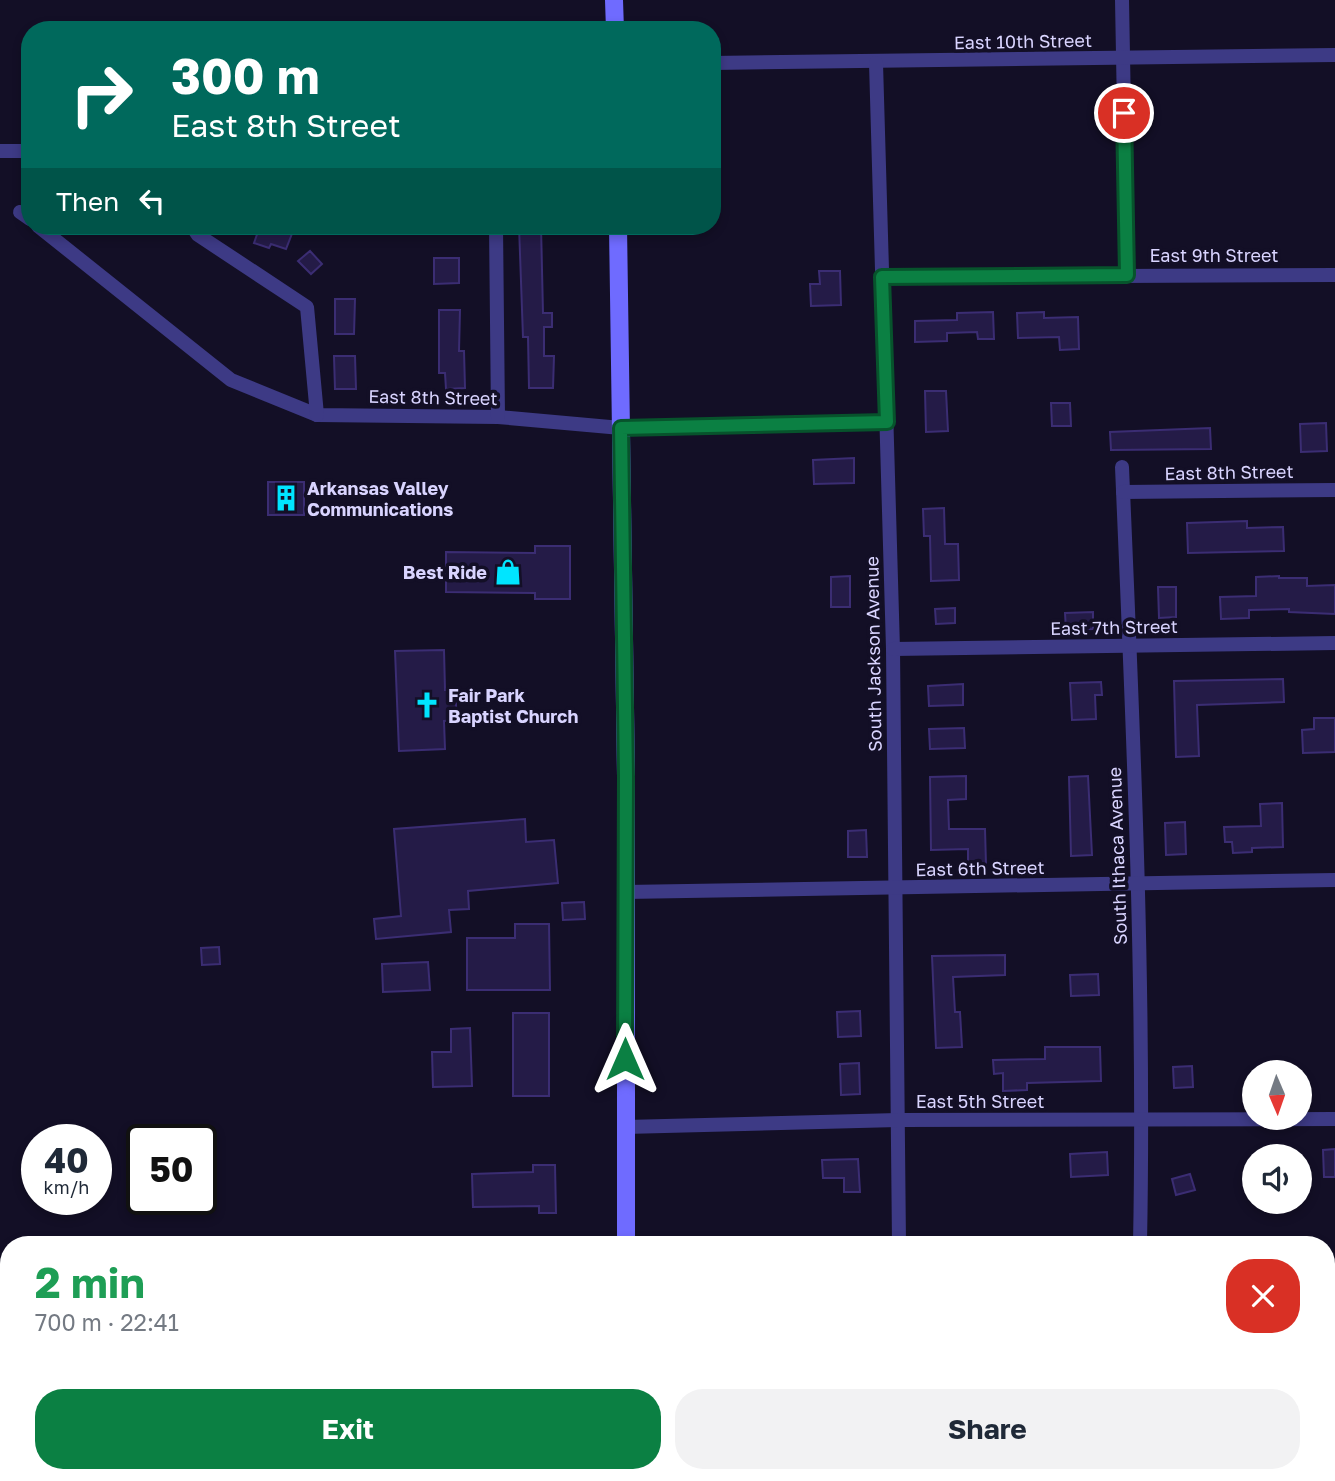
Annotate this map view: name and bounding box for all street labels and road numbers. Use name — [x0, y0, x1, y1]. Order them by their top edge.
street label: East 10th Street — [954, 29, 1092, 53]
street label: East 9th Street — [1149, 244, 1279, 266]
street label: East 8th Street — [368, 385, 498, 409]
street label: East 8th Street — [1164, 460, 1294, 484]
street label: South Jackson Avenue — [860, 556, 886, 752]
street label: East 7th Street — [1050, 615, 1178, 639]
street label: South Ithaca Avenue — [1103, 767, 1131, 945]
street label: East 6th Street — [915, 856, 1045, 880]
street label: East 5th Street — [916, 1090, 1044, 1112]

